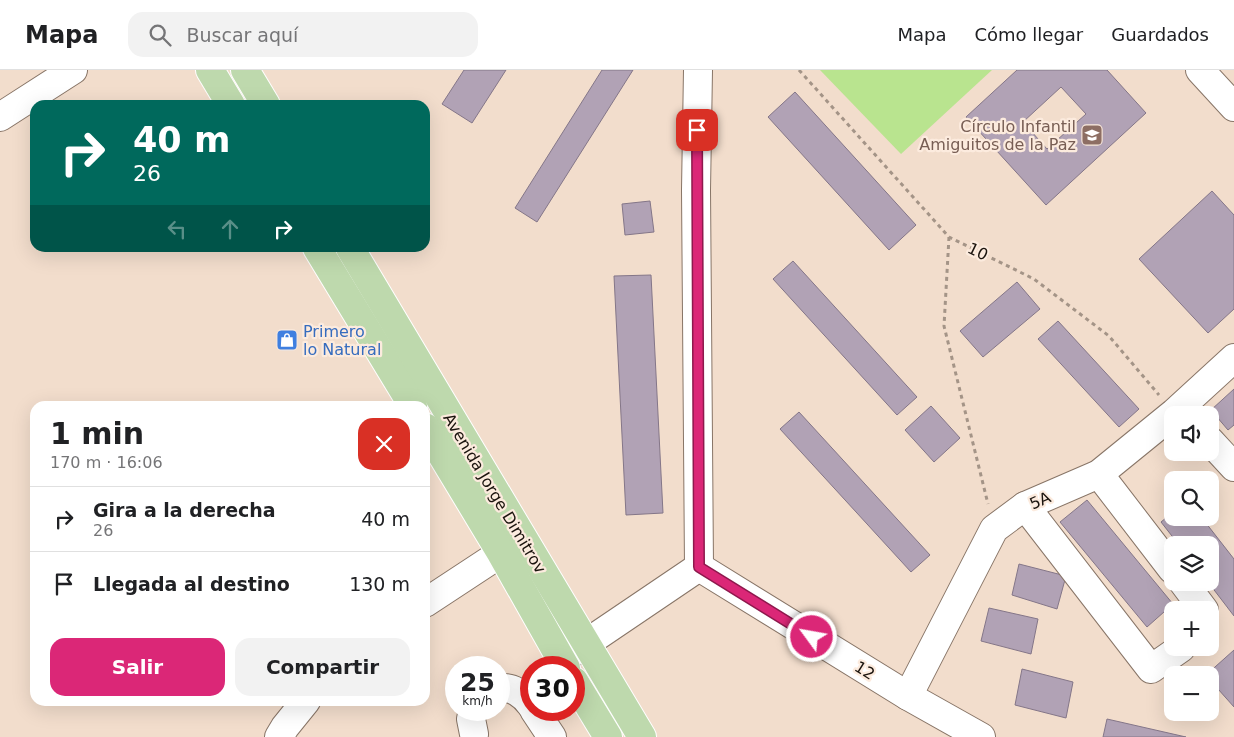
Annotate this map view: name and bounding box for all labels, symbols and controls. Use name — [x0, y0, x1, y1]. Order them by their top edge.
search box — [128, 12, 478, 57]
text: Mapa — [25, 21, 98, 49]
icon: search — [146, 21, 174, 49]
text: Buscar aquí — [186, 24, 298, 46]
text: Mapa — [897, 24, 946, 45]
text: Cómo llegar — [974, 24, 1083, 45]
text: Guardados — [1111, 24, 1209, 45]
pin — [676, 109, 718, 151]
icon: arrive — [683, 116, 711, 144]
place label: Círculo Infantil Amiguitos de la Paz — [919, 117, 1076, 154]
icon: right — [50, 120, 115, 185]
text: 40 m — [133, 120, 230, 160]
school or university icon: Círculo Infantil Amiguitos de la Paz — [1080, 123, 1104, 147]
text: 26 — [133, 161, 161, 186]
icon: left — [163, 215, 191, 243]
icon: ahead — [216, 215, 244, 243]
icon: right — [269, 215, 297, 243]
street label: 10 — [964, 238, 991, 264]
place label: Primero lo Natural — [303, 322, 381, 359]
shop icon: Primero lo Natural — [275, 328, 299, 352]
map controls — [1164, 406, 1219, 721]
button: sound — [1164, 406, 1219, 461]
street label: Avenida Jorge Dimitrov — [439, 410, 550, 577]
text: 1 min — [50, 416, 144, 451]
button: close — [358, 418, 410, 470]
text: 170 m · 16:06 — [50, 453, 163, 472]
button: search — [1164, 471, 1219, 526]
street label: 5A — [1027, 487, 1054, 513]
text: Gira a la derecha — [93, 499, 276, 521]
icon: right — [50, 505, 78, 533]
text: 40 m — [361, 508, 410, 530]
text: 26 — [93, 521, 113, 540]
button: layers — [1164, 536, 1219, 591]
icon: arrive — [50, 570, 78, 598]
text: Llegada al destino — [93, 573, 290, 595]
text: 130 m — [349, 573, 410, 595]
button: + — [1164, 601, 1219, 656]
position arrow — [785, 610, 837, 662]
button: Salir — [50, 638, 225, 696]
button: Compartir — [235, 638, 410, 696]
speed limit sign: 30 — [520, 656, 585, 721]
street label: 12 — [851, 657, 878, 684]
button: − — [1164, 666, 1219, 721]
text: 25 — [460, 668, 495, 697]
text: km/h — [462, 694, 493, 708]

